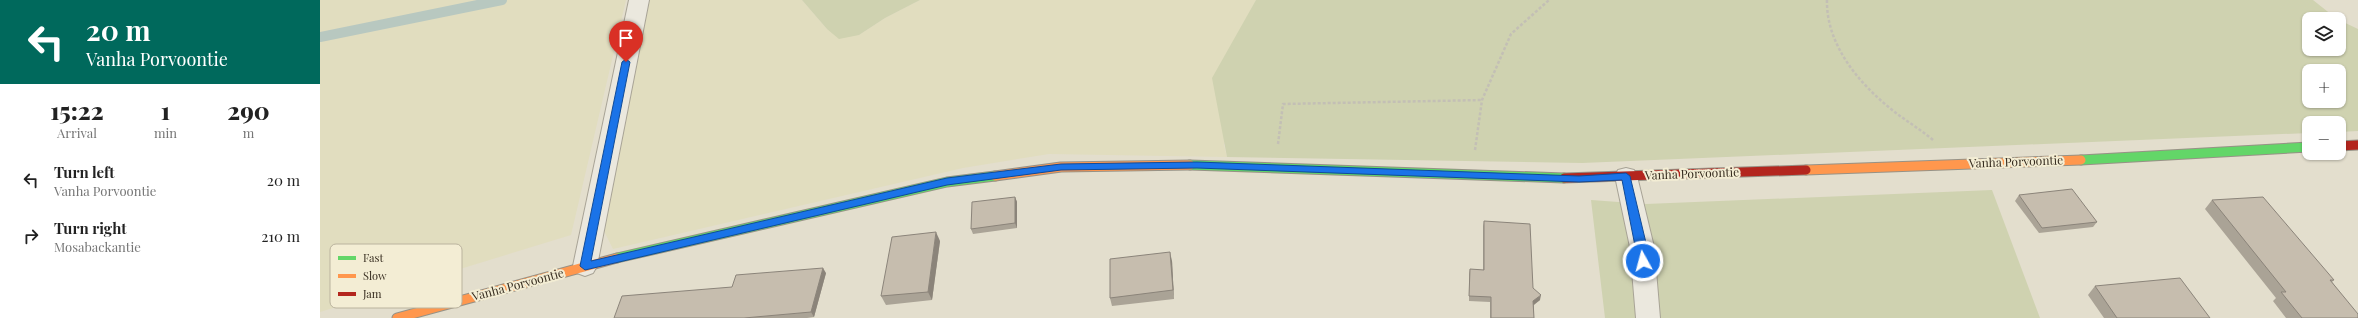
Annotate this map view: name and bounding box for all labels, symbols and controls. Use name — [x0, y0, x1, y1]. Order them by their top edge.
text: 20 m — [86, 11, 151, 48]
map controls — [2302, 12, 2346, 160]
button: layers — [2302, 12, 2346, 56]
icon: left — [20, 16, 72, 68]
pin — [609, 21, 643, 62]
icon: arrive — [615, 27, 637, 49]
text: Vanha Porvoontie — [86, 47, 228, 71]
button: + — [2302, 64, 2346, 108]
text: 15:22 — [50, 94, 104, 126]
text: 1 — [161, 94, 170, 126]
text: 290 — [227, 94, 270, 126]
button: − — [2302, 116, 2346, 160]
text: Arrival — [57, 124, 97, 141]
text: min — [154, 124, 177, 141]
text: m — [243, 124, 254, 141]
street label: Vanha Porvoontie — [1967, 151, 2063, 171]
text: Turn left — [54, 162, 115, 182]
street label: Vanha Porvoontie — [1643, 163, 1739, 183]
icon: left — [20, 169, 42, 191]
text: 20 m — [267, 170, 300, 190]
text: Vanha Porvoontie — [54, 182, 156, 199]
text: Turn right — [54, 218, 127, 238]
icon: right — [20, 225, 42, 247]
text: 210 m — [261, 226, 300, 246]
text: Mosabackantie — [54, 238, 141, 255]
position arrow — [1622, 240, 1664, 282]
legend — [330, 244, 462, 308]
text: Fast — [363, 250, 383, 265]
street label: Vanha Porvoontie — [469, 264, 565, 304]
text: Slow — [363, 268, 387, 283]
text: Jam — [362, 286, 382, 301]

